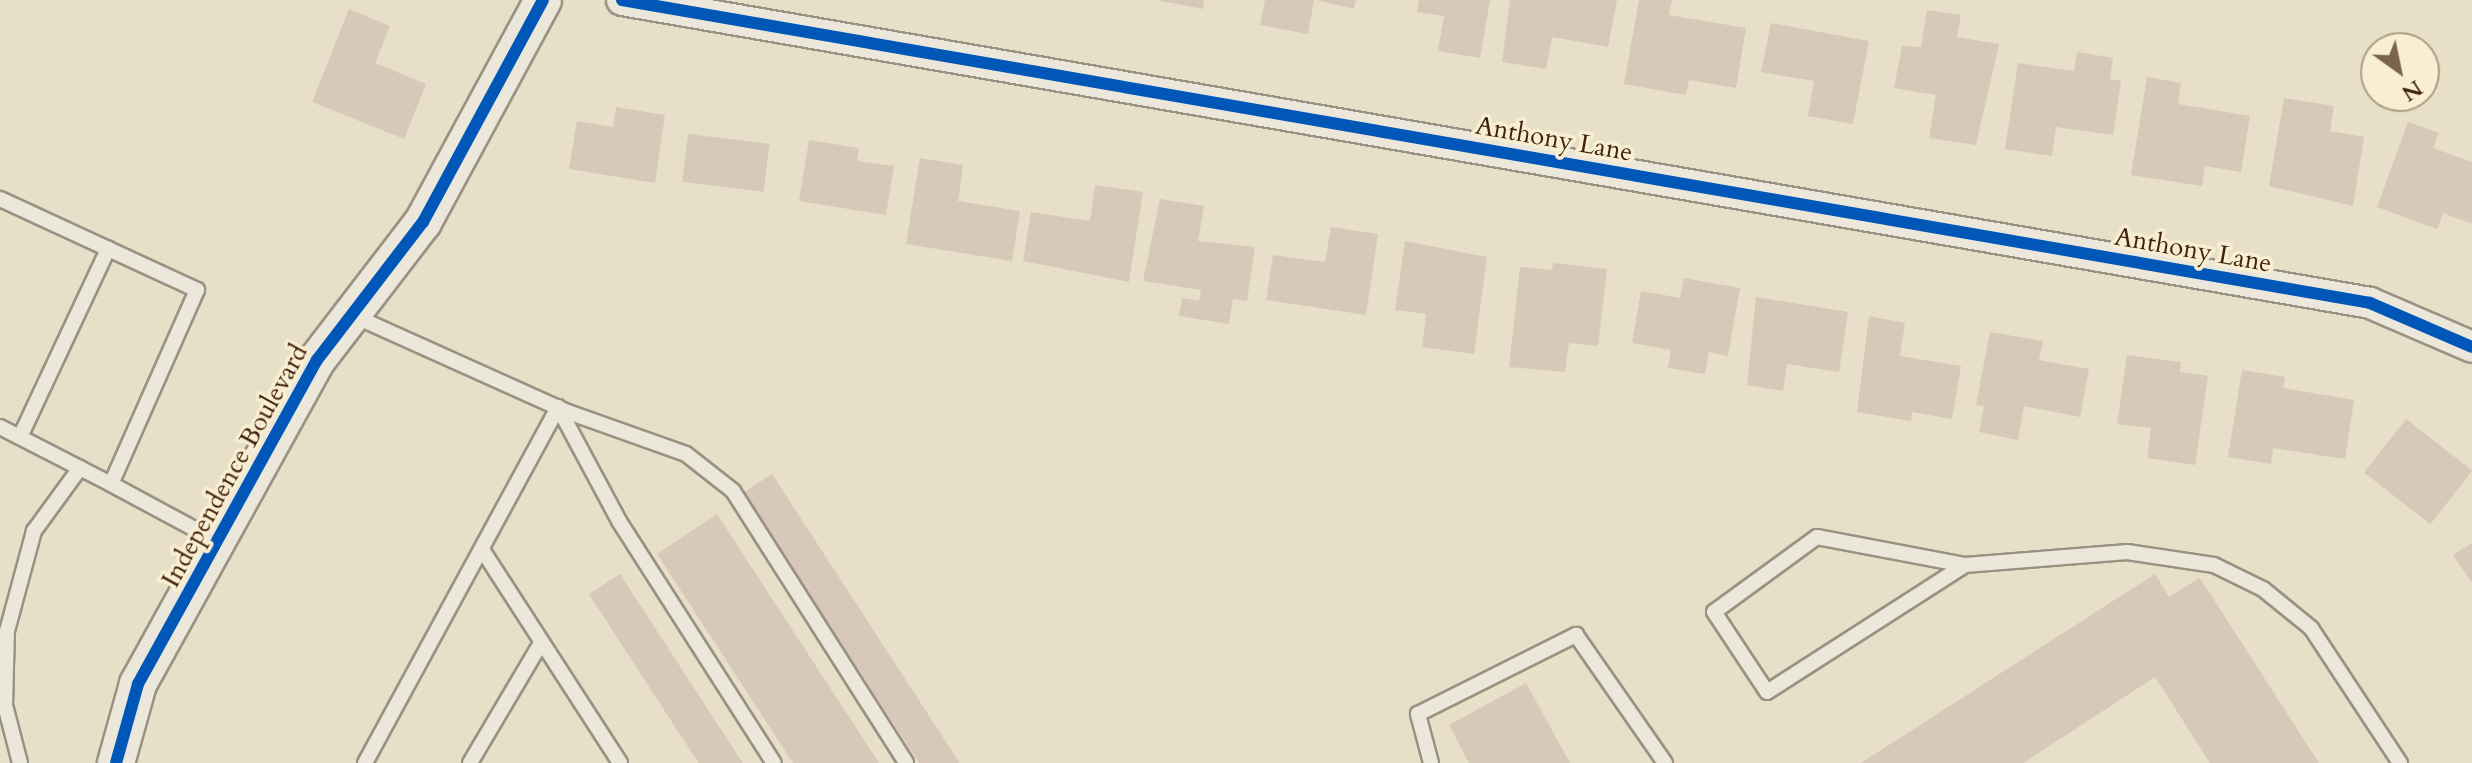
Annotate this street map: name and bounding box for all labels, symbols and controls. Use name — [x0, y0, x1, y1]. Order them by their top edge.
north arrow — [2360, 32, 2440, 112]
text: N — [2396, 73, 2428, 108]
street label: Anthony Lane — [1473, 110, 1635, 168]
street label: Anthony Lane — [2112, 221, 2274, 279]
street label: Independence Boulevard — [155, 339, 315, 593]

